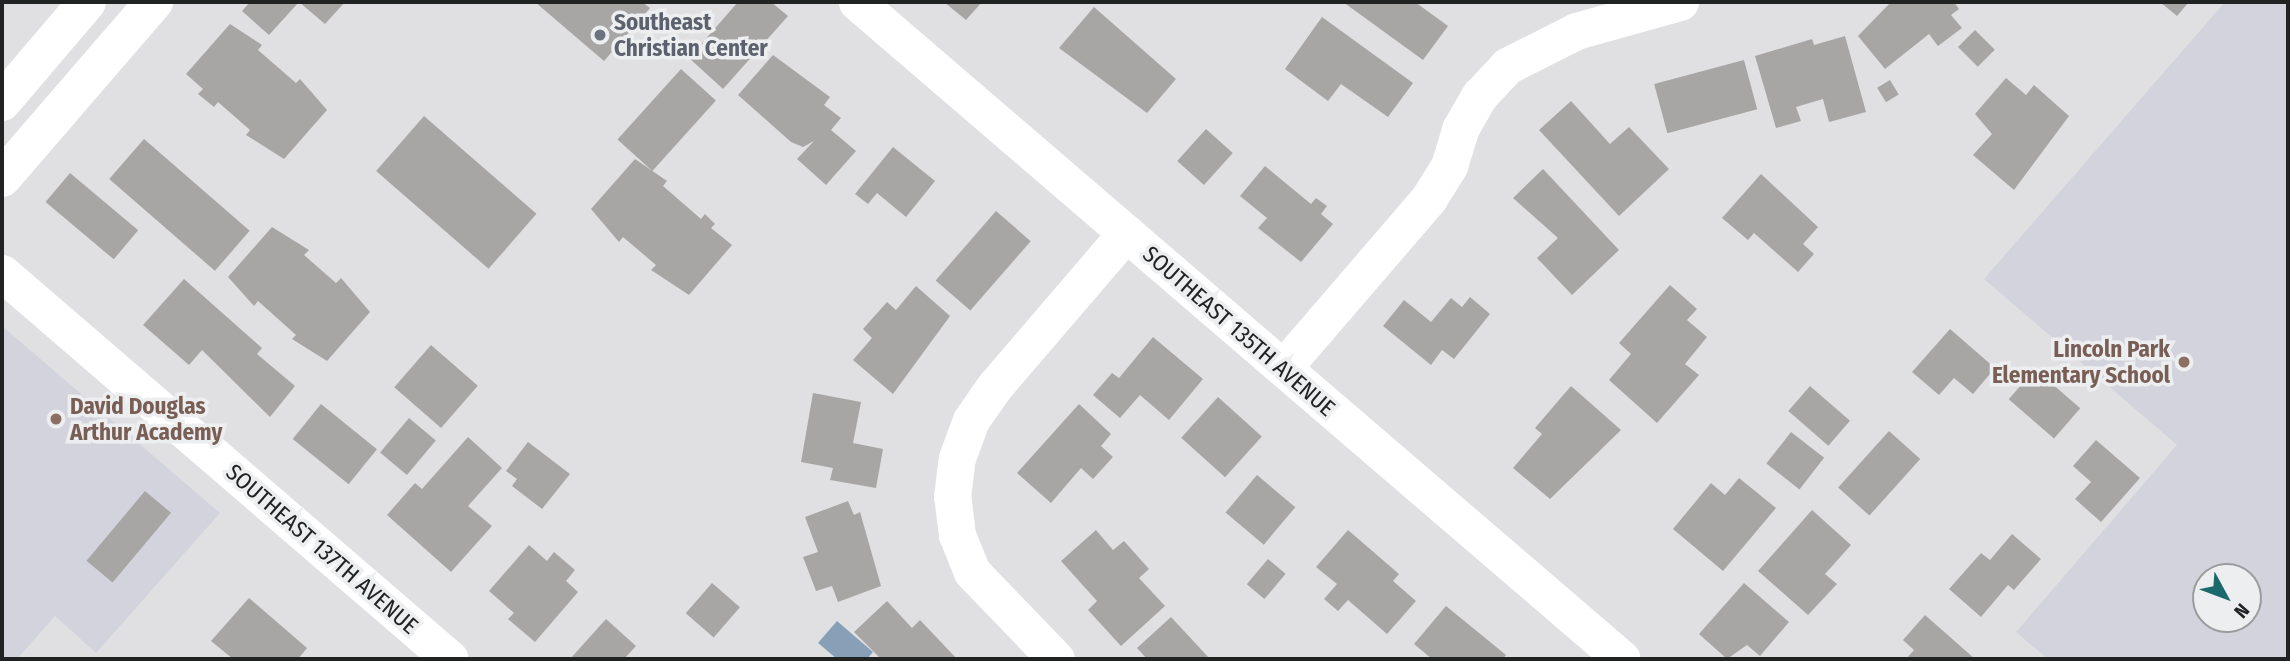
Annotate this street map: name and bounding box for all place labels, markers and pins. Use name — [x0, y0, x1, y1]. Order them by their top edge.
place label: Southeast Christian Center — [614, 8, 768, 62]
marker: Southeast Christian Center — [592, 27, 608, 43]
place label: Lincoln Park Elementary School — [1992, 335, 2170, 389]
marker: Lincoln Park Elementary School — [2176, 354, 2192, 370]
place label: David Douglas Arthur Academy — [70, 392, 222, 446]
marker: David Douglas Arthur Academy — [48, 411, 64, 427]

